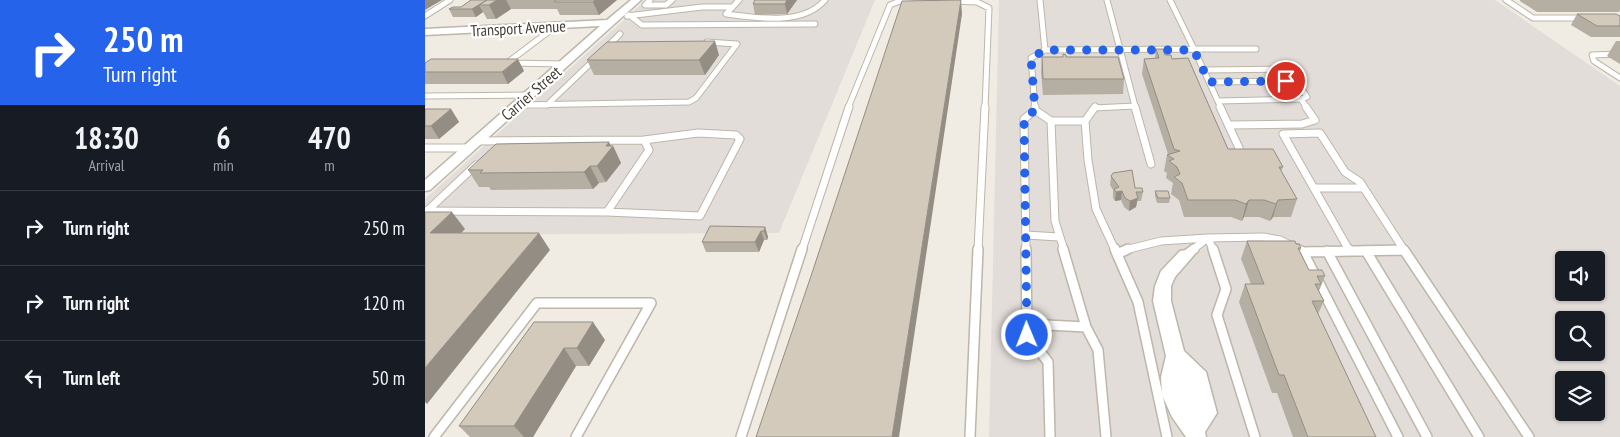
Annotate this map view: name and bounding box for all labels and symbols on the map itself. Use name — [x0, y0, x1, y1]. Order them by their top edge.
street label: Transport Avenue — [470, 16, 566, 40]
pin — [1265, 60, 1307, 102]
street label: Carrier Street — [497, 61, 566, 125]
position arrow — [1000, 308, 1052, 360]

